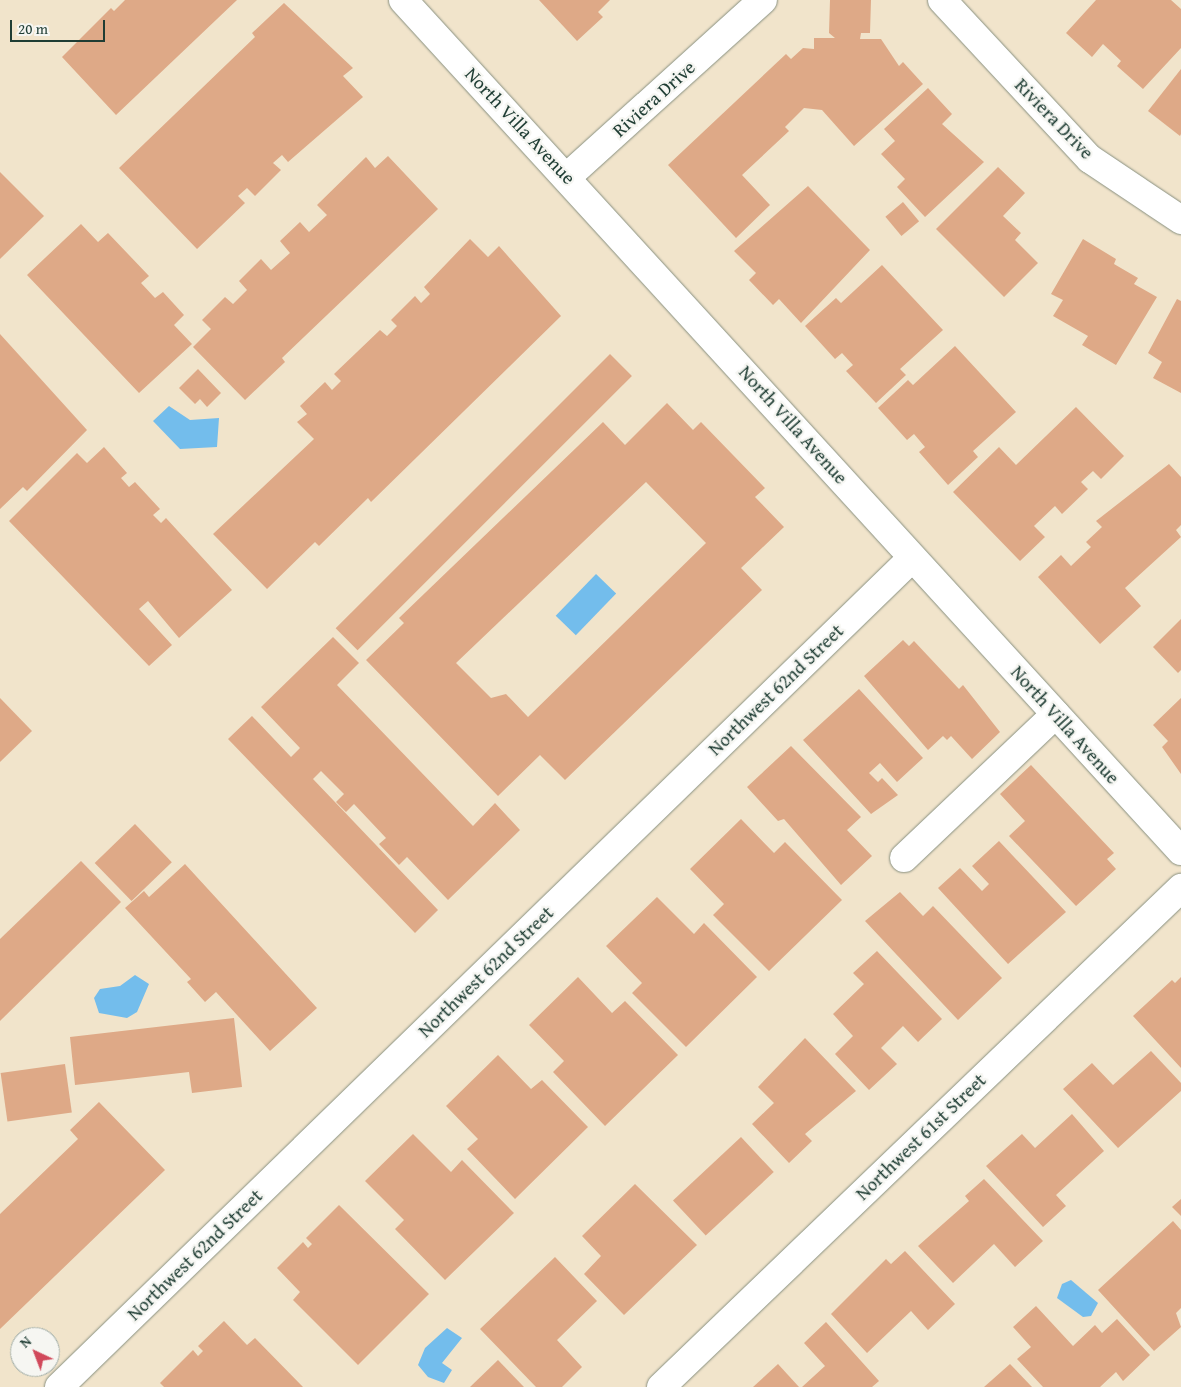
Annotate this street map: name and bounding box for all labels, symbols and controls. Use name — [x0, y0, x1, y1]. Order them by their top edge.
scale bar — [12, 10, 108, 42]
text: 20 m — [18, 18, 48, 39]
street label: Riviera Drive — [608, 56, 700, 142]
street label: North Villa Avenue — [460, 63, 580, 189]
street label: Riviera Drive — [1010, 74, 1098, 164]
street label: North Villa Avenue — [734, 361, 852, 489]
street label: Northwest 62nd Street — [704, 620, 848, 760]
street label: North Villa Avenue — [1006, 661, 1124, 789]
street label: Northwest 62nd Street — [414, 902, 558, 1042]
street label: Northwest 61st Street — [851, 1069, 991, 1205]
street label: Northwest 62nd Street — [123, 1185, 267, 1325]
north arrow — [10, 1327, 60, 1377]
text: N — [15, 1331, 36, 1352]

